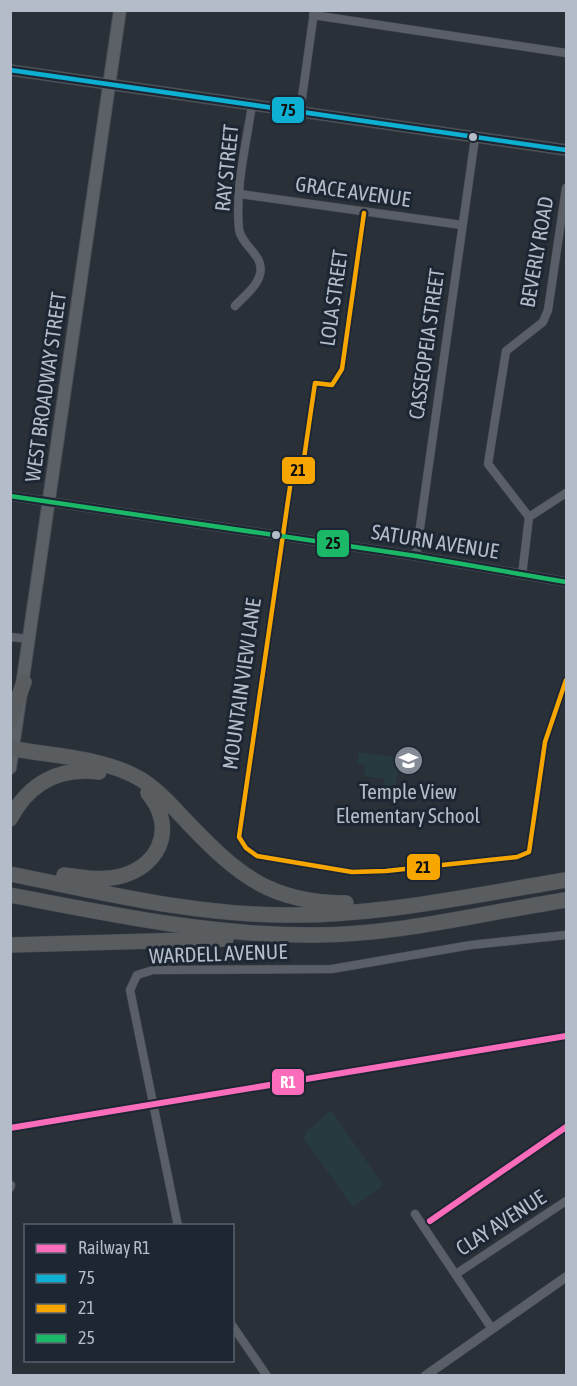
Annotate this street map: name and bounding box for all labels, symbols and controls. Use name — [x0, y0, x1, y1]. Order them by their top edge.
line badge: 75 — [271, 96, 305, 124]
text: 75 — [280, 101, 296, 119]
street label: RAY STREET — [209, 123, 243, 213]
unlabelled marker — [467, 131, 479, 143]
street label: GRACE AVENUE — [294, 171, 412, 211]
street label: BEVERLY ROAD — [514, 195, 558, 309]
street label: LOLA STREET — [314, 248, 352, 348]
street label: CASSEOPEIA STREET — [404, 267, 448, 421]
street label: WEST BROADWAY STREET — [20, 290, 70, 483]
line badge: 21 — [281, 456, 316, 485]
text: 21 — [290, 461, 306, 479]
street label: SATURN AVENUE — [370, 519, 501, 563]
unlabelled marker — [270, 529, 282, 541]
line badge: 25 — [316, 529, 350, 558]
text: 25 — [325, 534, 341, 552]
street label: MOUNTAIN VIEW LANE — [217, 597, 265, 771]
school or university icon: Temple View Elementary School — [392, 745, 424, 777]
place label: Temple View Elementary School — [336, 779, 481, 827]
line badge: 21 — [406, 853, 441, 881]
text: 21 — [415, 858, 431, 876]
street label: WARDELL AVENUE — [148, 939, 288, 967]
line badge: R1 — [271, 1068, 305, 1096]
text: R1 — [280, 1073, 296, 1091]
street label: CLAY AVENUE — [451, 1184, 550, 1260]
legend — [24, 1224, 234, 1362]
text: Railway R1 — [78, 1237, 150, 1258]
text: 75 — [78, 1267, 95, 1288]
text: 21 — [78, 1297, 95, 1318]
text: 25 — [78, 1327, 95, 1348]

